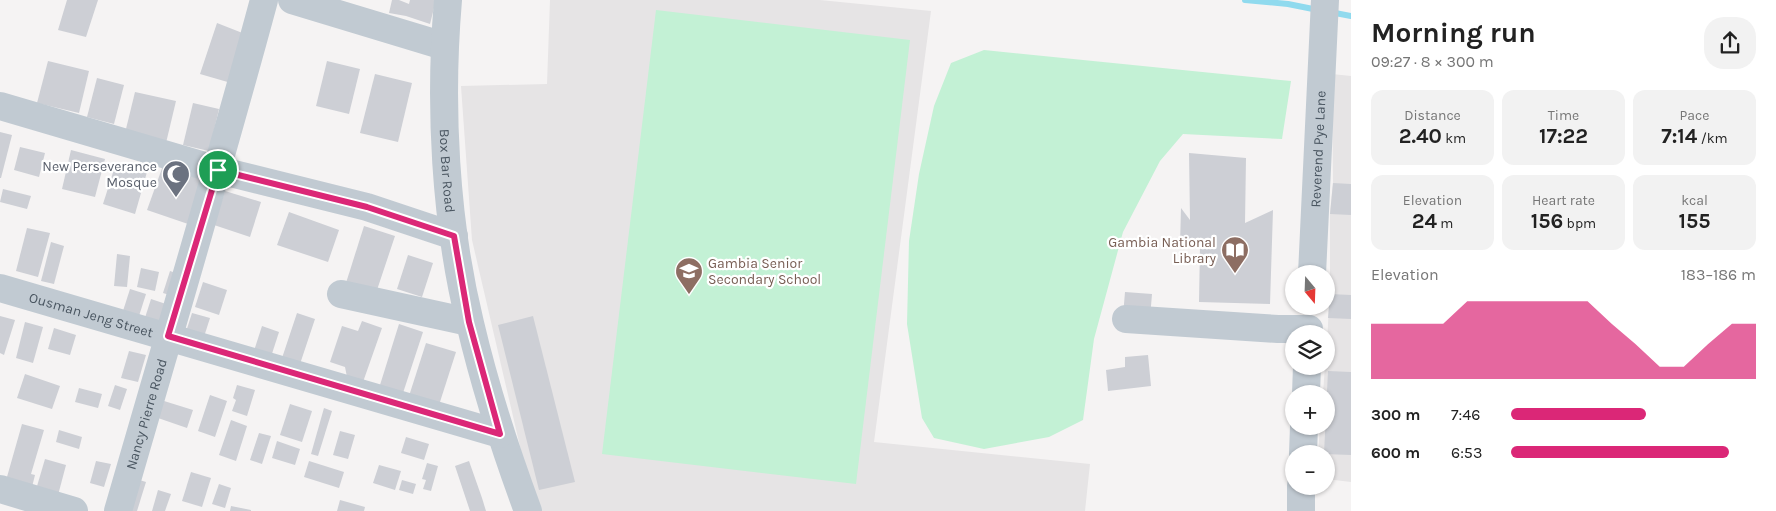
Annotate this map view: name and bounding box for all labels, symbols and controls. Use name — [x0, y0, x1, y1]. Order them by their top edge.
text: Morning run — [1371, 16, 1536, 49]
button: share — [1704, 17, 1756, 69]
text: 09:27 · 8 × 300 m — [1371, 52, 1494, 71]
street label: Reverend Pye Lane — [1307, 90, 1330, 208]
text: Distance — [1404, 107, 1461, 124]
text: Time — [1548, 107, 1579, 124]
text: Pace — [1680, 107, 1709, 124]
text: 2.40 — [1399, 124, 1442, 148]
text: 17:22 — [1539, 124, 1588, 148]
text: 7:14 — [1661, 124, 1697, 148]
street label: Box Bar Road — [436, 129, 459, 214]
text: km — [1442, 130, 1466, 147]
text: /km — [1697, 130, 1728, 147]
pin — [197, 149, 239, 191]
icon: arrive — [204, 156, 232, 184]
place label: New Perseverance Mosque — [42, 158, 157, 191]
mosque icon: New Perseverance Mosque — [161, 159, 191, 198]
text: Elevation — [1403, 192, 1462, 209]
text: Heart rate — [1532, 192, 1595, 209]
text: kcal — [1681, 192, 1708, 209]
text: 24 — [1412, 209, 1437, 233]
text: 156 — [1531, 209, 1563, 233]
text: 155 — [1679, 209, 1710, 233]
text: m — [1437, 215, 1453, 232]
text: bpm — [1563, 215, 1596, 232]
place label: Gambia National Library — [1108, 234, 1216, 267]
library icon: Gambia National Library — [1220, 235, 1250, 274]
place label: Gambia Senior Secondary School — [708, 255, 821, 288]
school or university icon: Gambia Senior Secondary School — [674, 256, 704, 295]
north arrow — [1285, 265, 1335, 315]
map controls — [1285, 265, 1335, 495]
text: Elevation — [1371, 265, 1439, 284]
text: 183–186 m — [1681, 265, 1756, 284]
street label: Ousman Jeng Street — [27, 289, 155, 341]
button: layers — [1285, 325, 1335, 375]
street label: Nancy Pierre Road — [122, 357, 171, 472]
button: + — [1285, 385, 1335, 435]
text: 300 m — [1371, 405, 1420, 424]
text: 7:46 — [1451, 405, 1480, 424]
text: 600 m — [1371, 443, 1420, 462]
text: 6:53 — [1451, 443, 1482, 462]
button: − — [1285, 445, 1335, 495]

